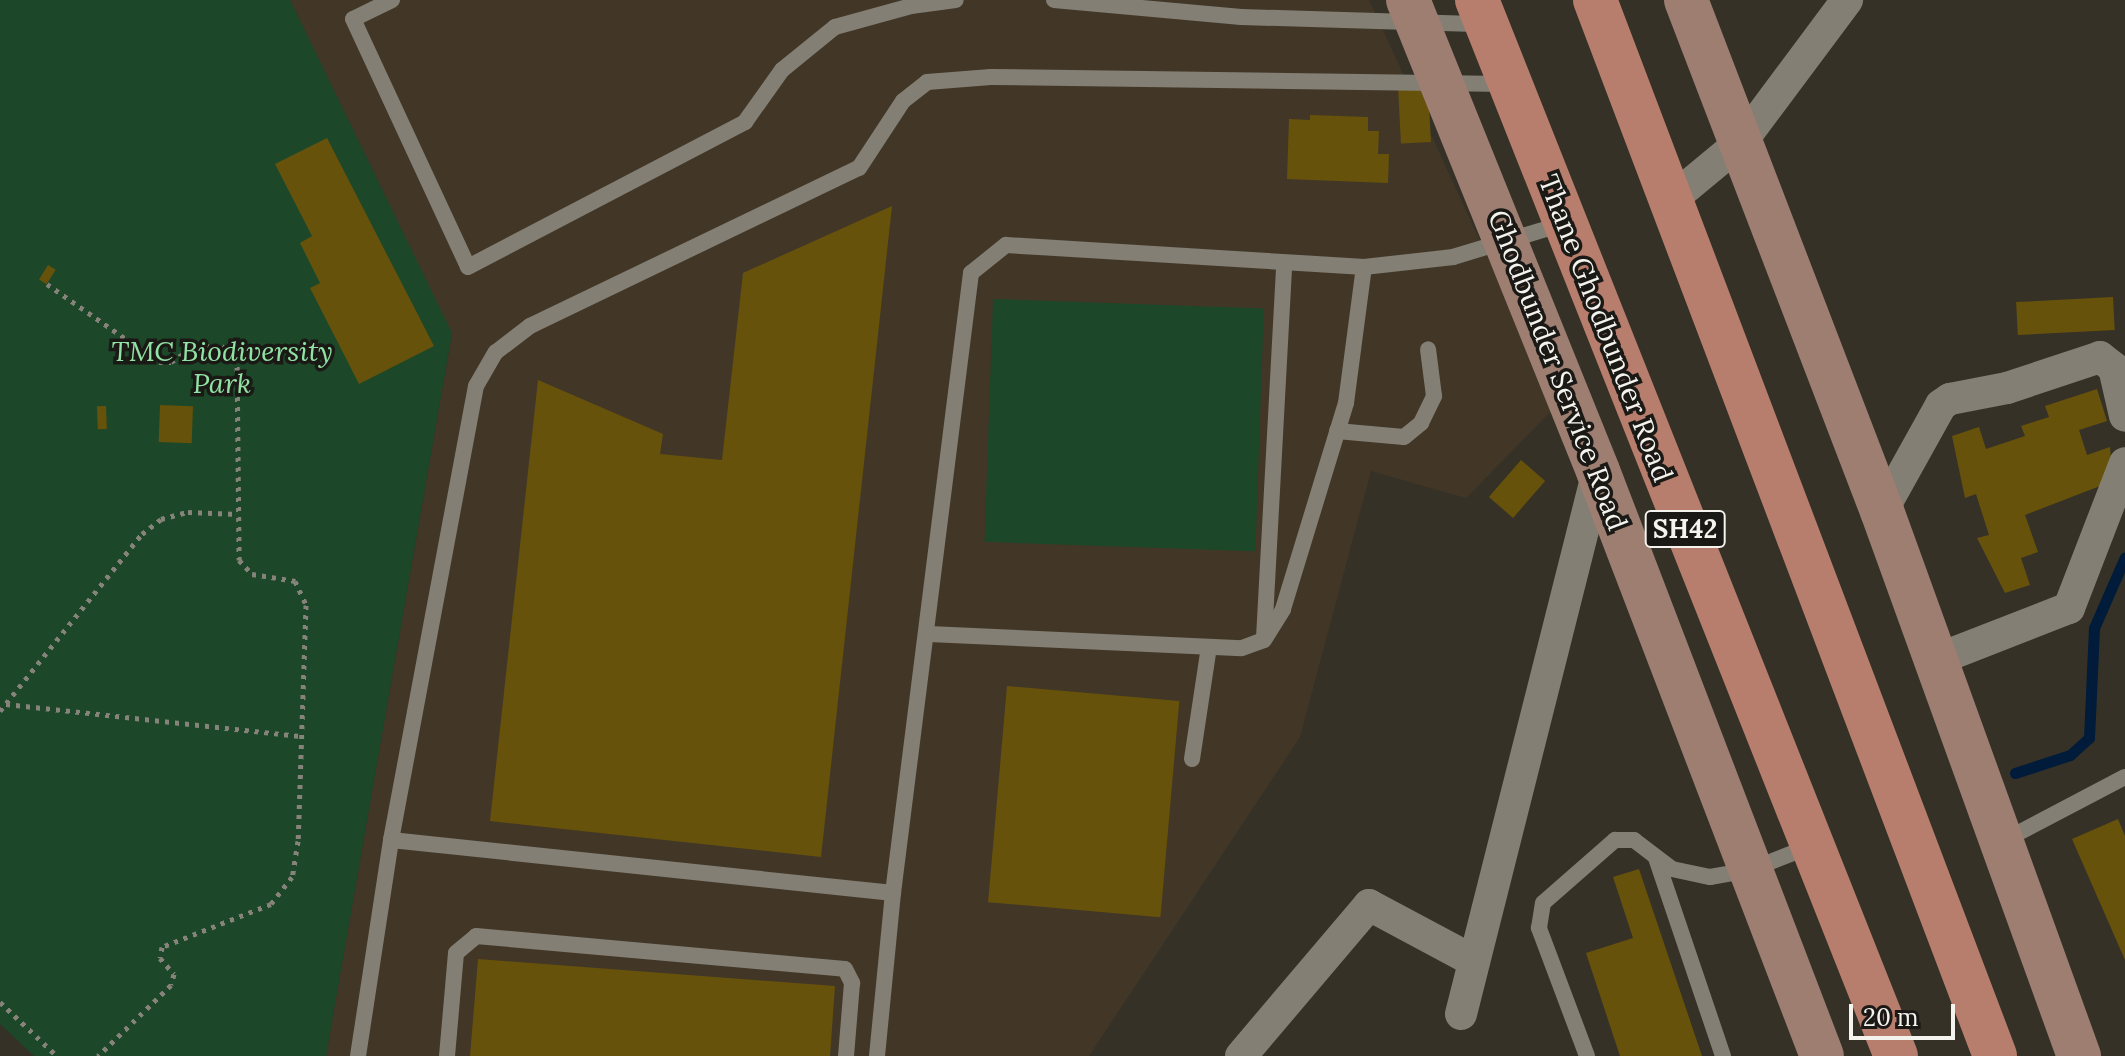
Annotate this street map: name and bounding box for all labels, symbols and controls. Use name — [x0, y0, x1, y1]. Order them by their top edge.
street label: Thane Ghodbunder Road — [1532, 170, 1680, 486]
street label: Ghodbunder Service Road — [1481, 205, 1635, 535]
park label: TMC Biodiversity Park — [111, 334, 333, 400]
road number: SH42 — [1643, 507, 1727, 551]
scale bar — [1853, 988, 1959, 1038]
text: 20 m — [1863, 1002, 1919, 1033]

